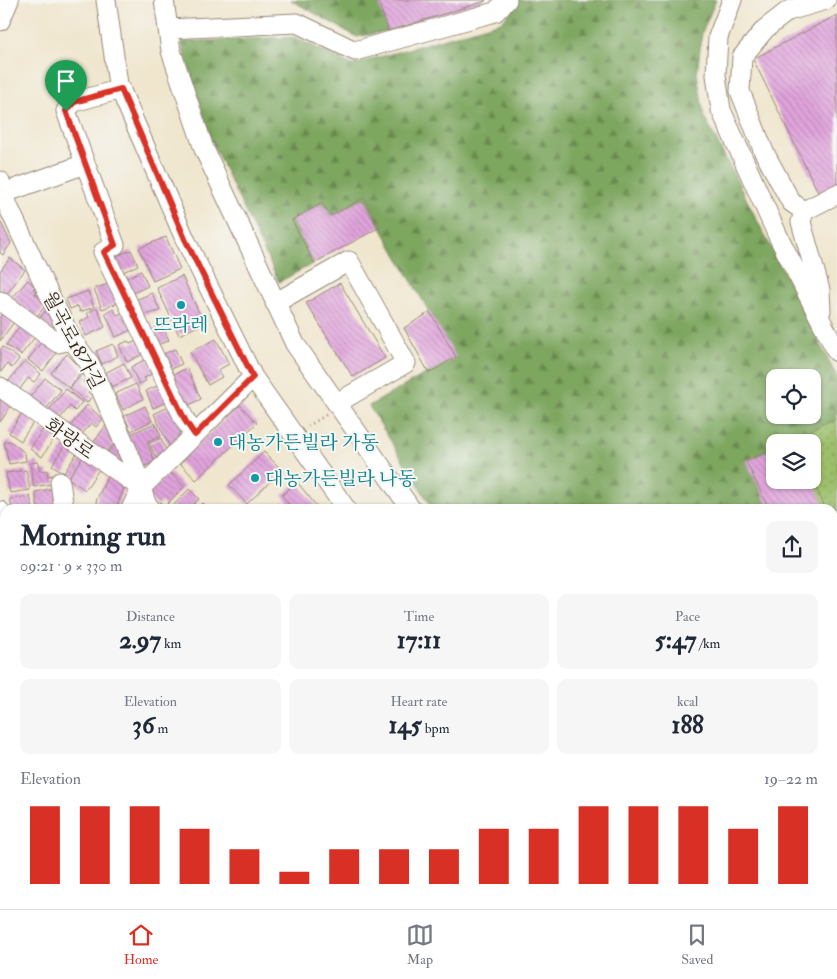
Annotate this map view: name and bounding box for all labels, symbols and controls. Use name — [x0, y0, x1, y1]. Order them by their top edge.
pin — [45, 60, 87, 111]
icon: arrive — [52, 67, 80, 95]
street label: 월곡로18가길 — [37, 287, 109, 394]
marker: 뜨라레 — [175, 299, 187, 311]
place label: 뜨라레 — [153, 313, 209, 337]
map controls — [766, 369, 821, 489]
button: locate — [766, 369, 821, 424]
street label: 화랑로 — [40, 413, 99, 465]
place label: 대농가든빌라 가동 — [228, 431, 379, 455]
button: layers — [766, 434, 821, 489]
marker: 대농가든빌라 가동 — [212, 436, 224, 448]
place label: 대농가든빌라 나동 — [265, 467, 416, 491]
marker: 대농가든빌라 나동 — [249, 472, 261, 484]
text: Morning run — [20, 519, 166, 554]
button: share — [766, 521, 818, 573]
text: 09:21 · 9 × 330 m — [20, 556, 122, 576]
text: Distance — [126, 608, 175, 625]
text: Time — [404, 608, 434, 625]
text: Pace — [675, 608, 700, 625]
text: 2.97 — [119, 625, 161, 656]
text: 17:11 — [397, 625, 441, 656]
text: 5:47 — [655, 625, 696, 656]
text: km — [161, 635, 181, 652]
text: /km — [696, 635, 720, 652]
text: Elevation — [124, 693, 177, 710]
text: Heart rate — [390, 693, 447, 710]
text: kcal — [677, 693, 698, 710]
text: 36 — [132, 710, 155, 741]
text: 145 — [388, 710, 422, 741]
text: 188 — [671, 710, 704, 741]
text: m — [155, 720, 168, 737]
text: bpm — [422, 720, 450, 737]
text: Elevation — [20, 769, 81, 789]
text: 19–22 m — [764, 769, 818, 789]
tab: Home — [124, 921, 158, 968]
tab: Map — [406, 921, 434, 968]
tab: Saved — [681, 921, 713, 968]

